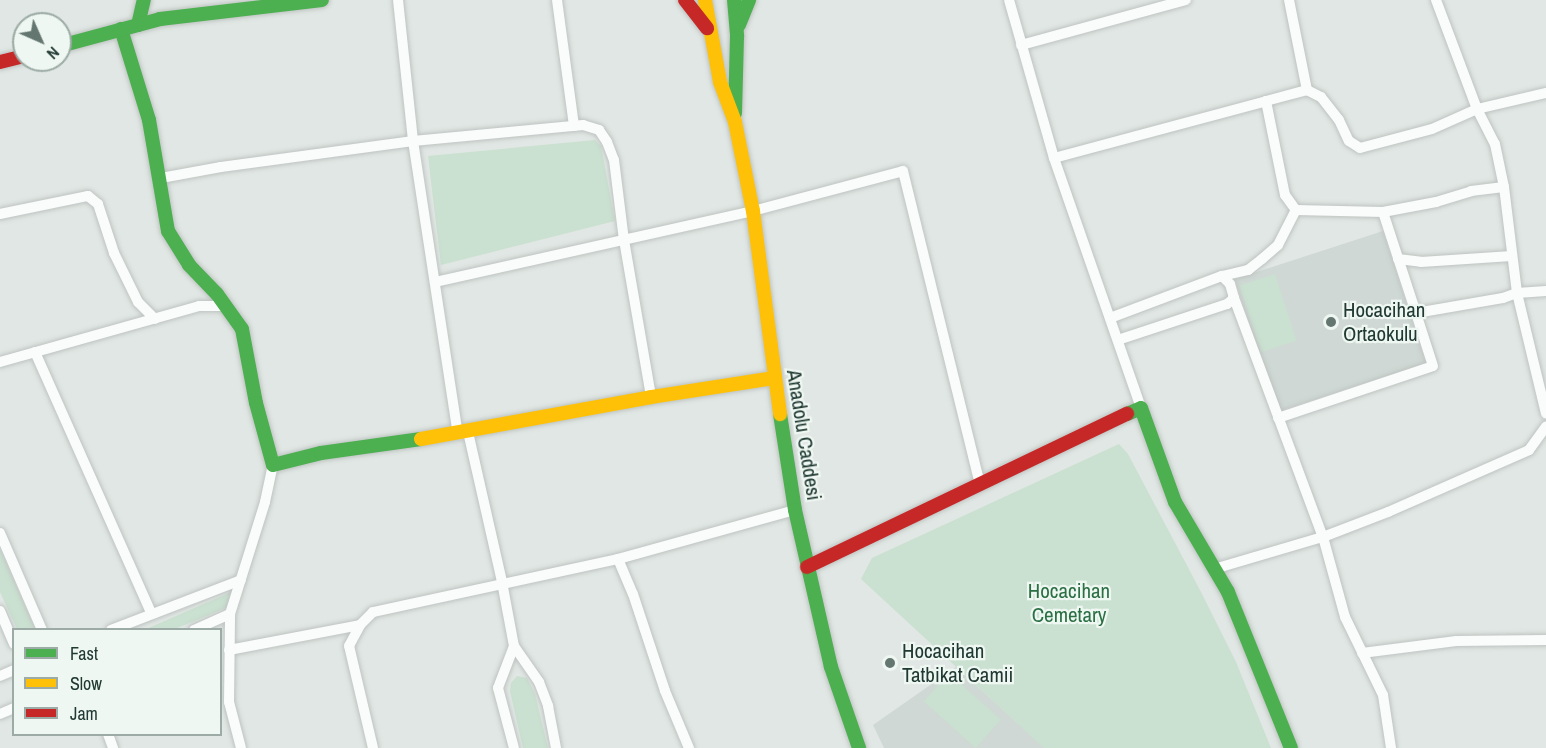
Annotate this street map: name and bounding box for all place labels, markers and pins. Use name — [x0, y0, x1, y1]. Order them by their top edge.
place label: Hocacihan Ortaokulu — [1343, 297, 1425, 347]
marker: Hocacihan Ortaokulu — [1324, 315, 1338, 329]
place label: Hocacihan Tatbikat Camii — [902, 638, 1013, 688]
marker: Hocacihan Tatbikat Camii — [883, 656, 897, 670]

